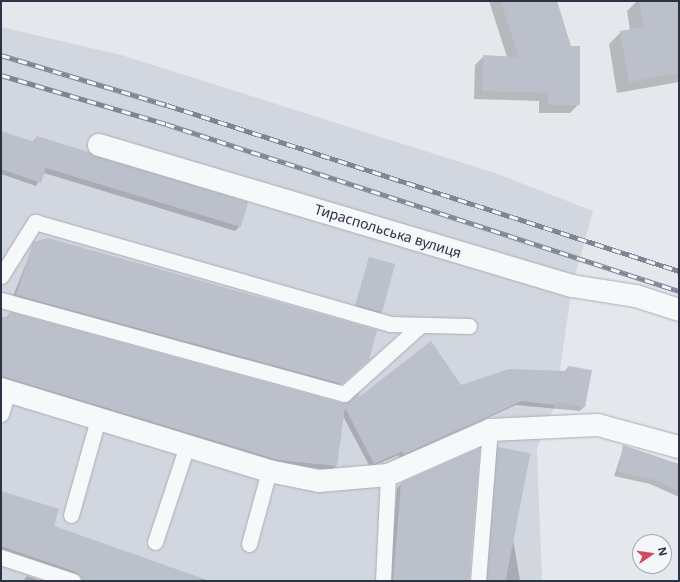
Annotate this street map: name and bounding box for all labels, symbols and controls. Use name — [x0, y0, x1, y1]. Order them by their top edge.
street label: Тираспольська вулиця — [313, 201, 463, 261]
north arrow — [632, 534, 672, 574]
text: N — [655, 545, 672, 557]

